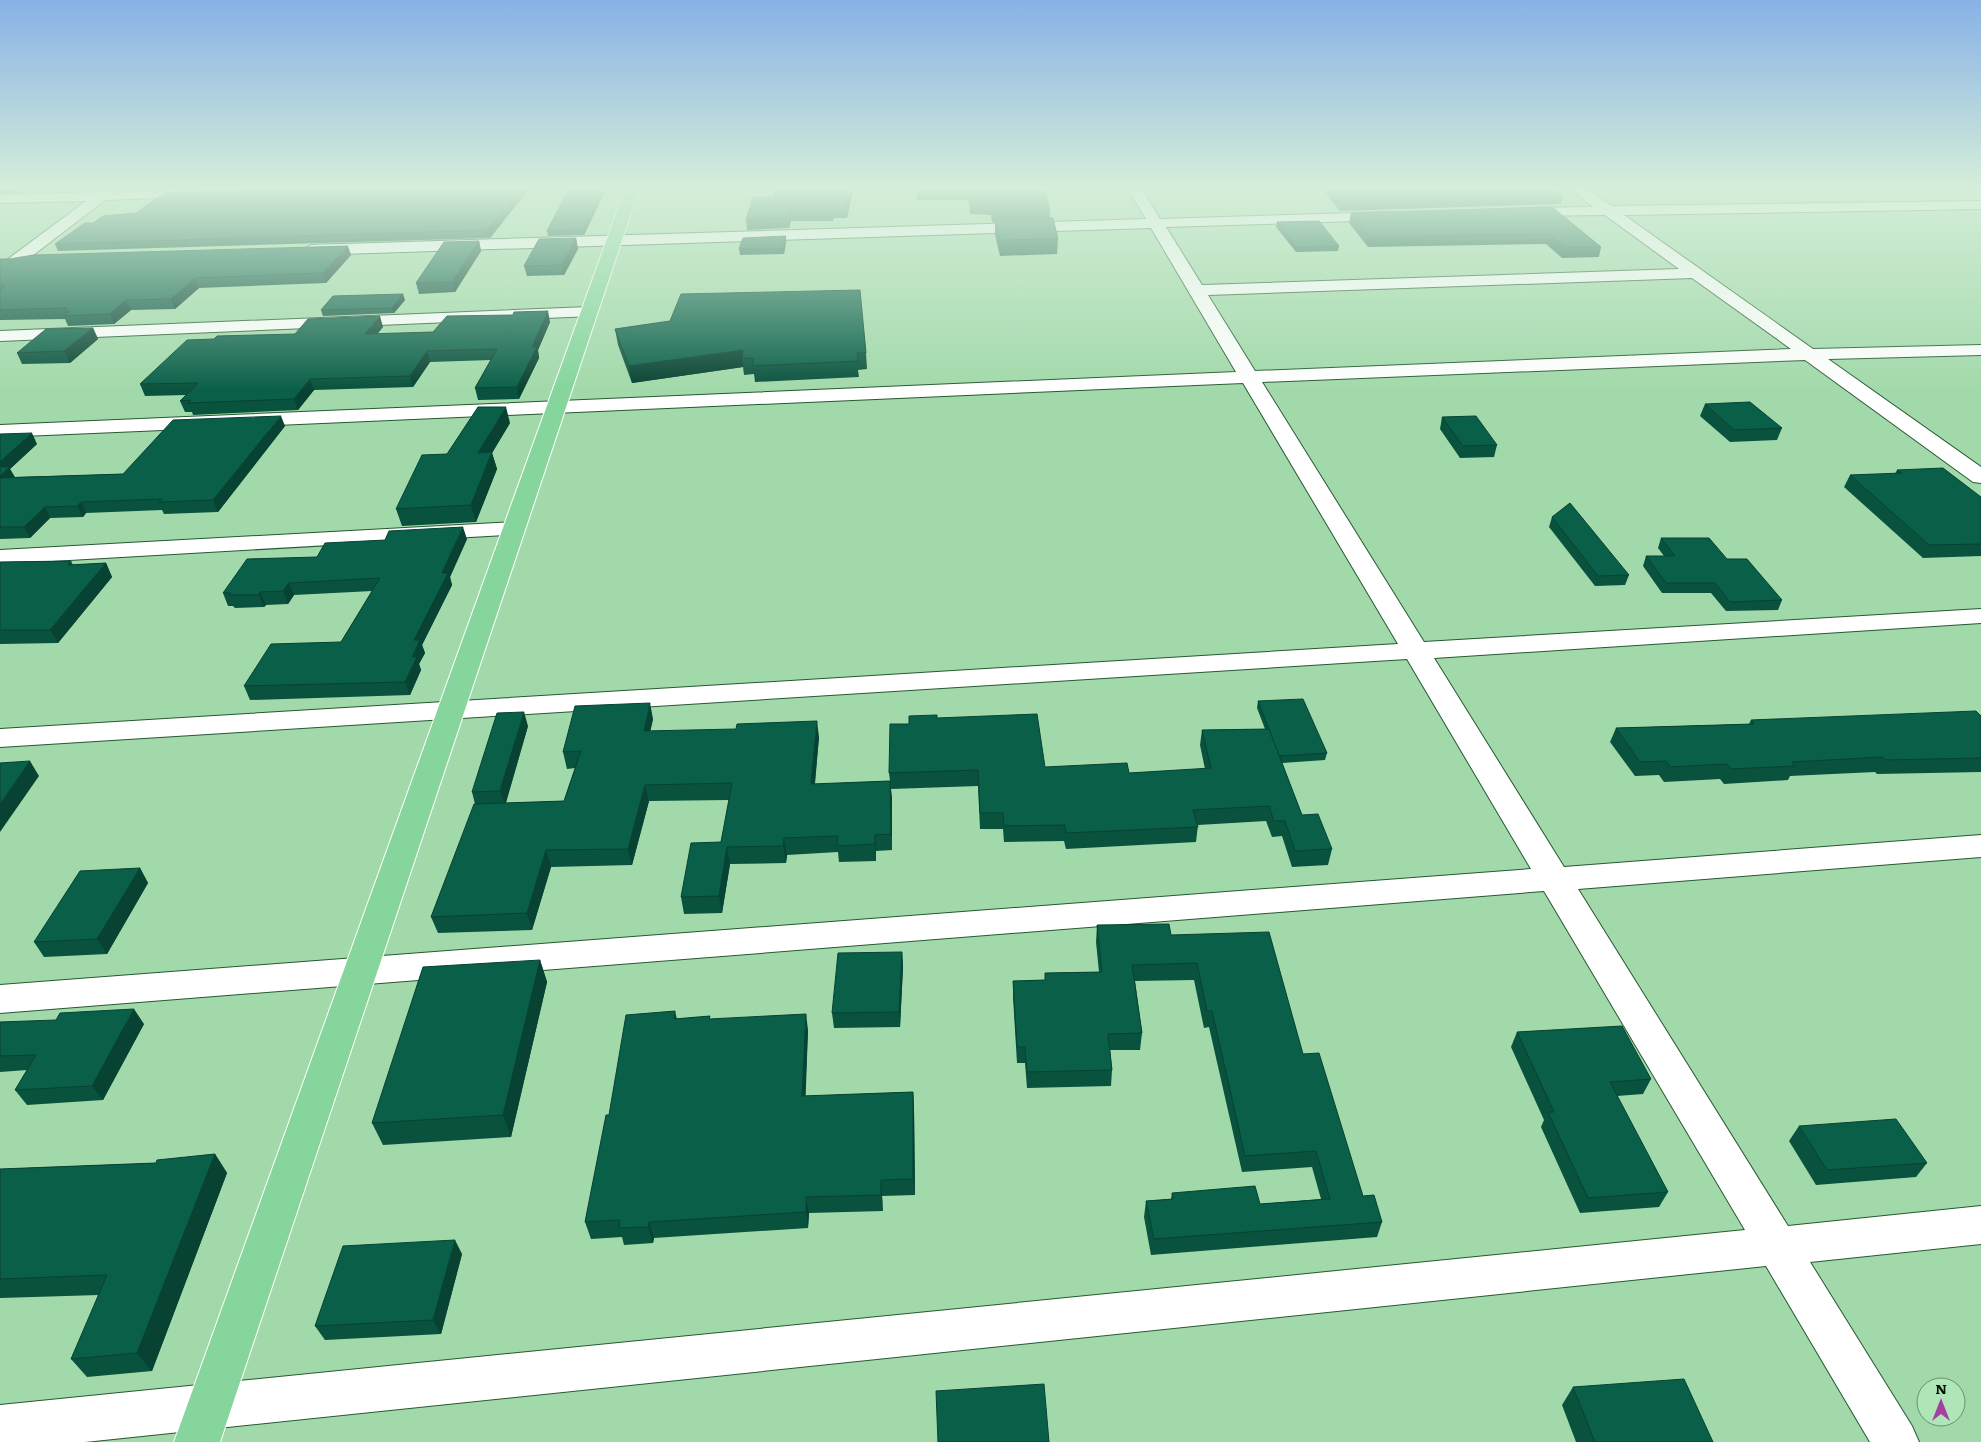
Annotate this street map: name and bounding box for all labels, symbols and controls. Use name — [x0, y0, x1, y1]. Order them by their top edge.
north arrow — [1916, 1377, 1966, 1427]
text: N — [1935, 1378, 1947, 1398]

